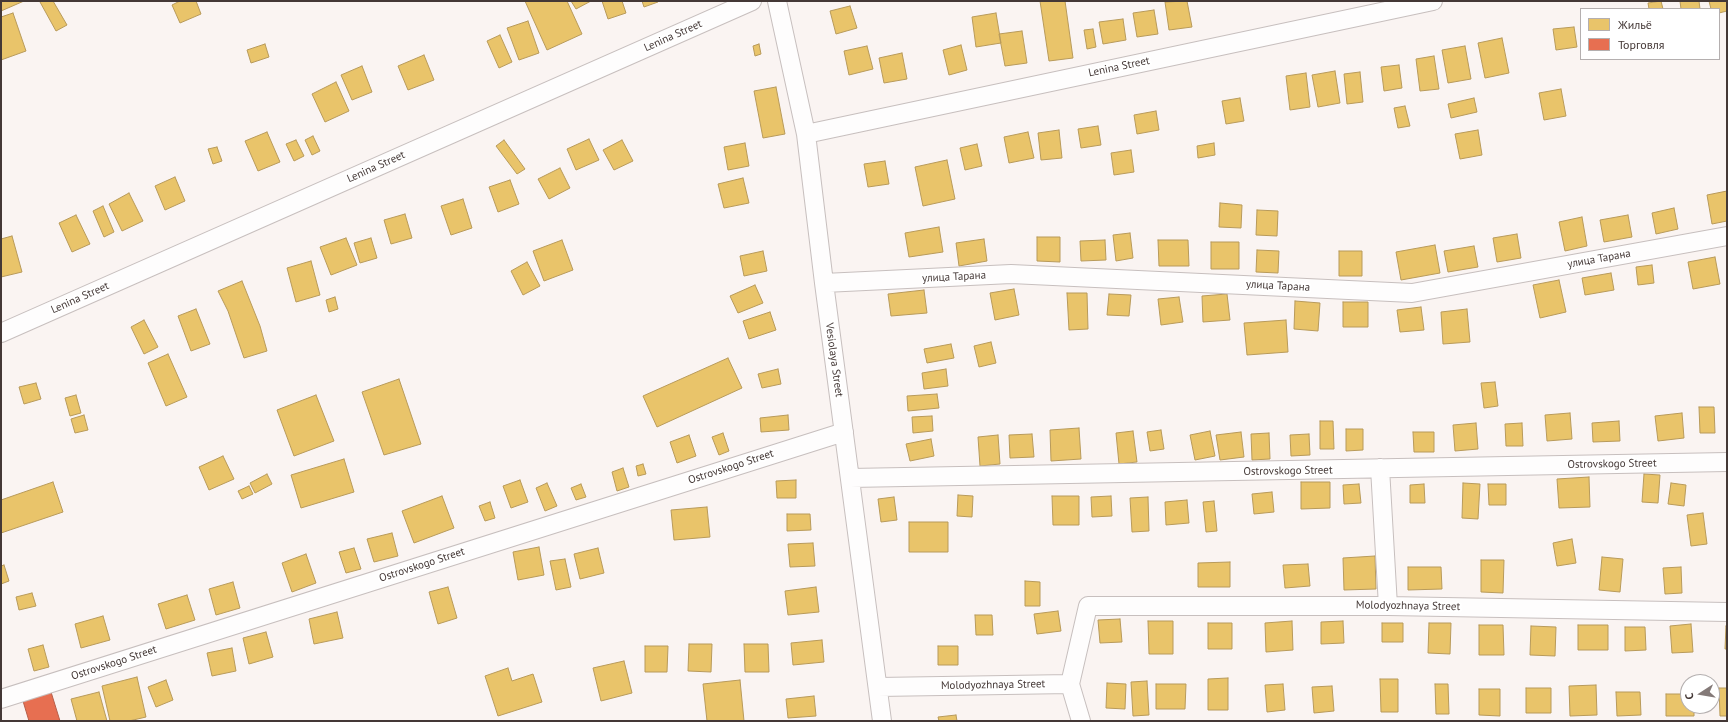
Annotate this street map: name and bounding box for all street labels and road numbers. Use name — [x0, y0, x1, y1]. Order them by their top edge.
street label: Lenina Street — [642, 17, 704, 55]
street label: Lenina Street — [1087, 54, 1151, 80]
street label: Lenina Street — [345, 148, 407, 186]
street label: улица Тарана — [1566, 247, 1632, 271]
street label: улица Тарана — [922, 269, 986, 285]
street label: улица Тарана — [1246, 278, 1310, 294]
street label: Lenina Street — [49, 279, 111, 317]
street label: Vesiolaya Street — [822, 322, 846, 398]
street label: Ostrovskogo Street — [687, 447, 775, 487]
street label: Ostrovskogo Street — [1567, 457, 1657, 471]
street label: Ostrovskogo Street — [1243, 464, 1333, 478]
street label: Ostrovskogo Street — [378, 545, 466, 585]
street label: Molodyozhnaya Street — [1356, 598, 1460, 614]
street label: Ostrovskogo Street — [70, 643, 158, 683]
street label: Molodyozhnaya Street — [941, 677, 1045, 693]

